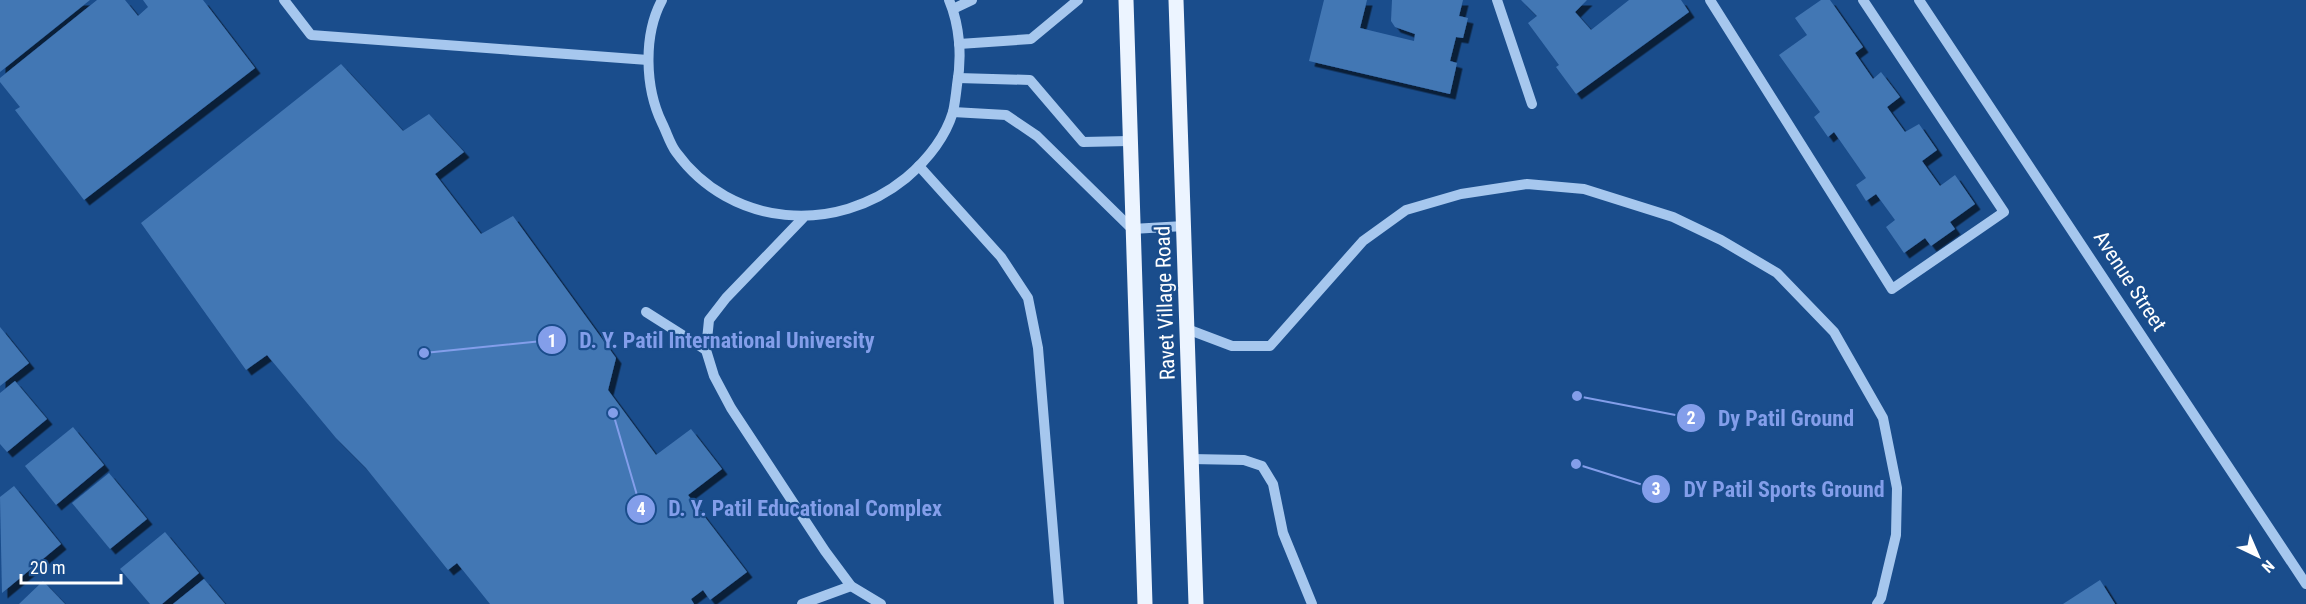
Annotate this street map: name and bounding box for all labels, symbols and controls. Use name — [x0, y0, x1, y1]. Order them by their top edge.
street label: Ravet Village Road — [1150, 226, 1180, 380]
street label: Avenue Street — [2089, 226, 2171, 336]
callout: D. Y. Patil International University — [537, 320, 886, 360]
text: D. Y. Patil International University — [579, 328, 875, 353]
text: 1 — [547, 330, 557, 351]
callout: Dy Patil Ground — [1676, 398, 1866, 438]
text: Dy Patil Ground — [1718, 406, 1854, 431]
text: 2 — [1686, 407, 1696, 428]
callout: DY Patil Sports Ground — [1641, 469, 1897, 509]
text: DY Patil Sports Ground — [1683, 477, 1885, 502]
text: 3 — [1651, 478, 1661, 499]
callout: D. Y. Patil Educational Complex — [626, 489, 953, 529]
text: D. Y. Patil Educational Complex — [668, 496, 942, 521]
text: 4 — [636, 498, 646, 519]
north arrow — [2228, 526, 2288, 586]
scale bar — [21, 547, 122, 585]
text: N — [2258, 556, 2278, 577]
text: 20 m — [30, 557, 65, 578]

